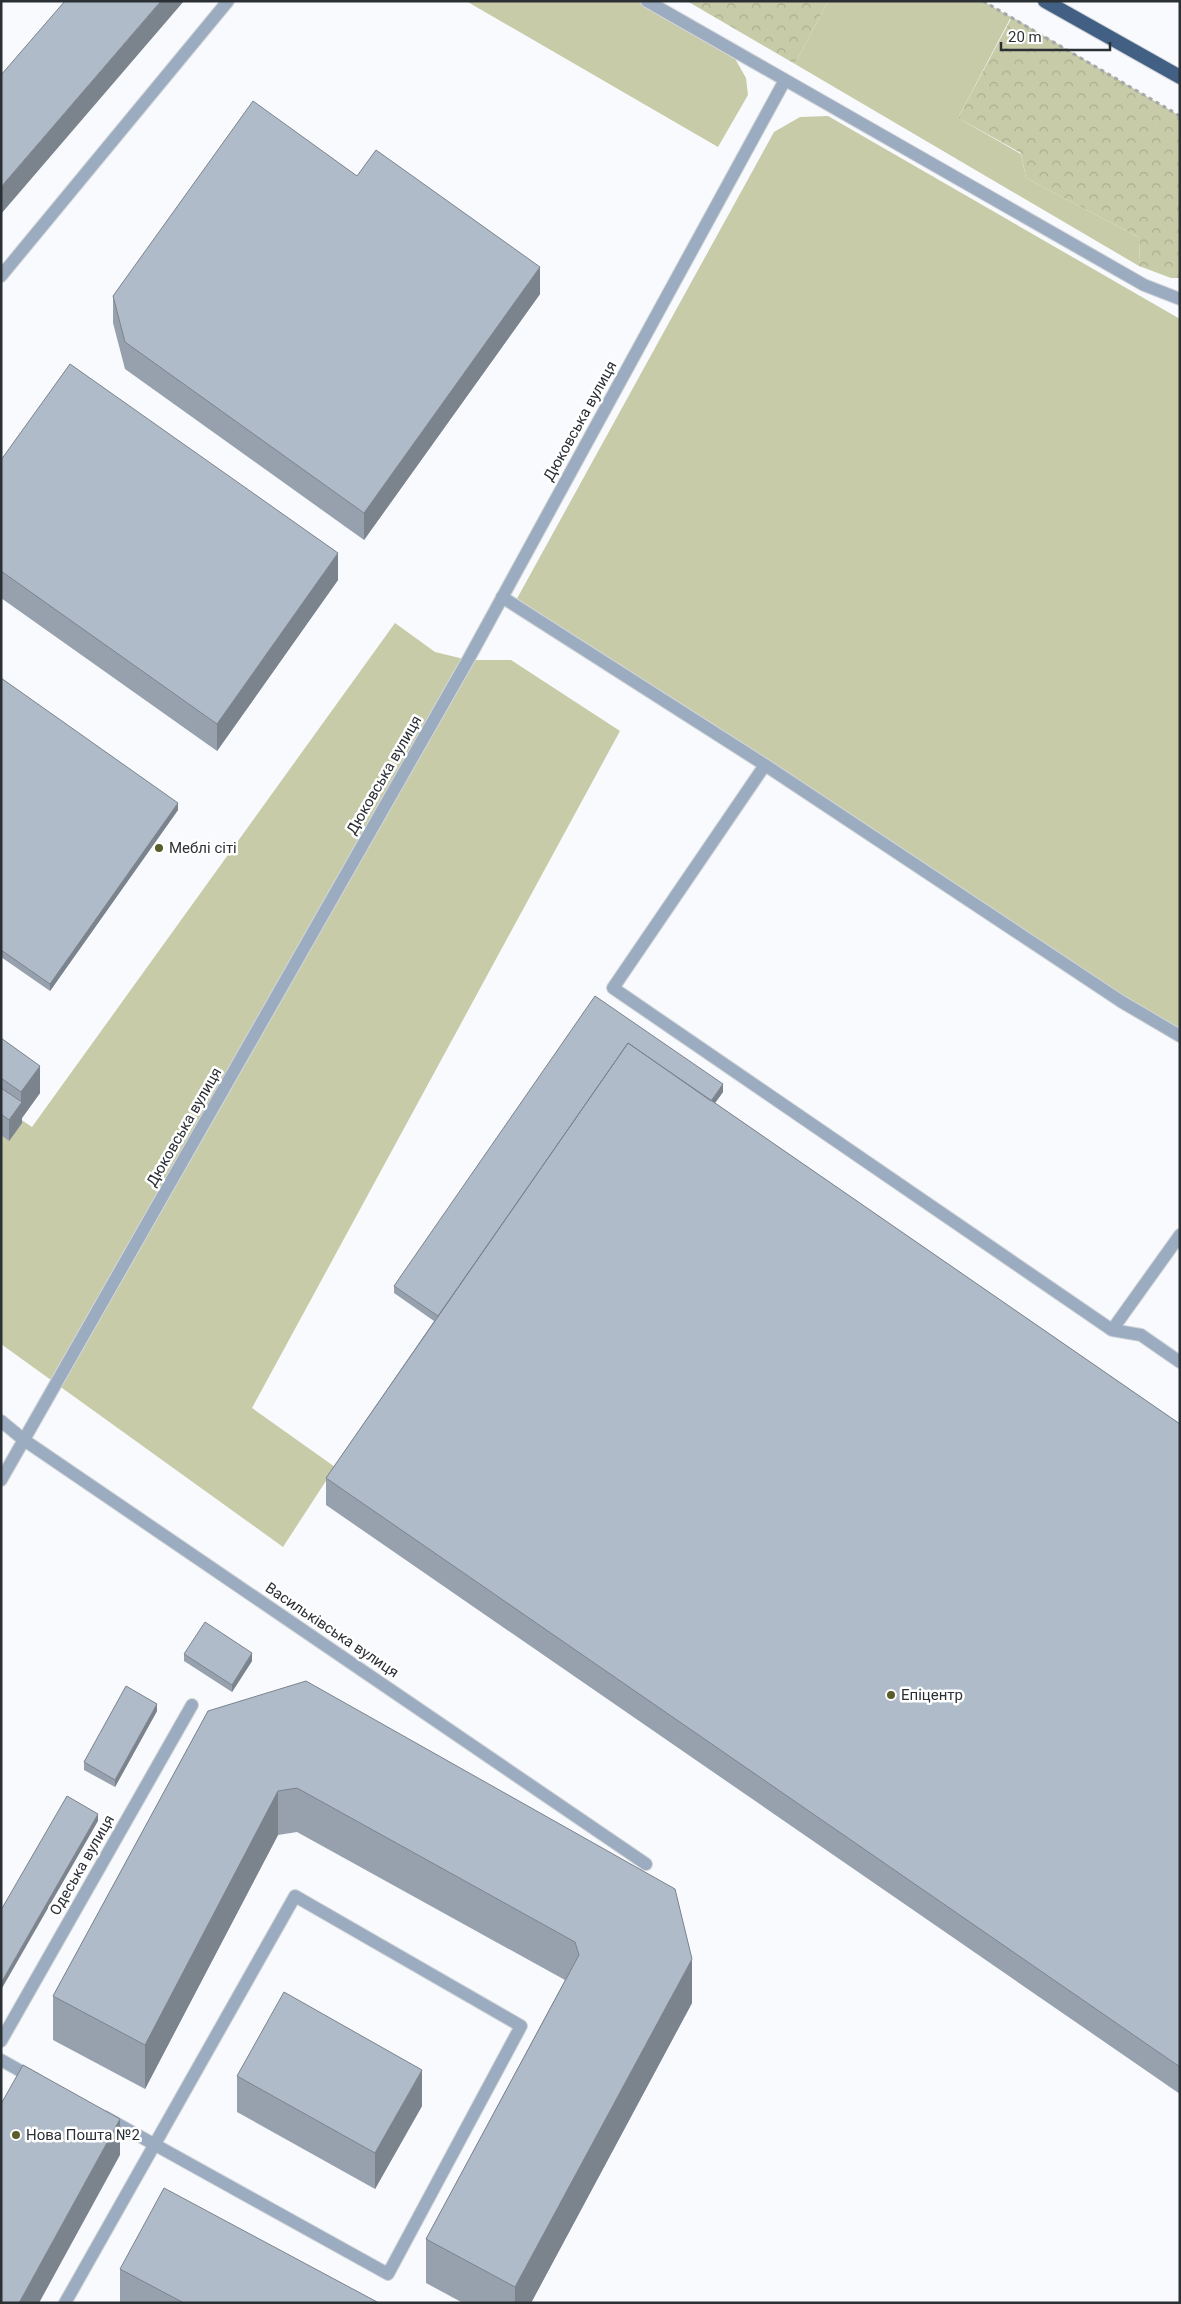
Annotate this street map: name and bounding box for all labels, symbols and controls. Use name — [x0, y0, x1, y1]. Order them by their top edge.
scale bar — [1001, 20, 1110, 52]
text: 20 m — [1008, 28, 1042, 46]
street label: Дюковська вулиця — [540, 358, 620, 484]
street label: Дюковська вулиця — [343, 712, 425, 838]
place label: Меблі сіті — [169, 839, 237, 857]
marker: Меблі сіті — [153, 842, 165, 854]
street label: Дюковська вулиця — [143, 1064, 225, 1190]
street label: Васильківська вулиця — [262, 1579, 402, 1681]
place label: Епіцентр — [901, 1686, 963, 1704]
marker: Епіцентр — [885, 1689, 897, 1701]
street label: Одеська вулиця — [46, 1812, 118, 1918]
place label: Нова Пошта №2 — [26, 2126, 140, 2144]
marker: Нова Пошта №2 — [10, 2129, 22, 2141]

